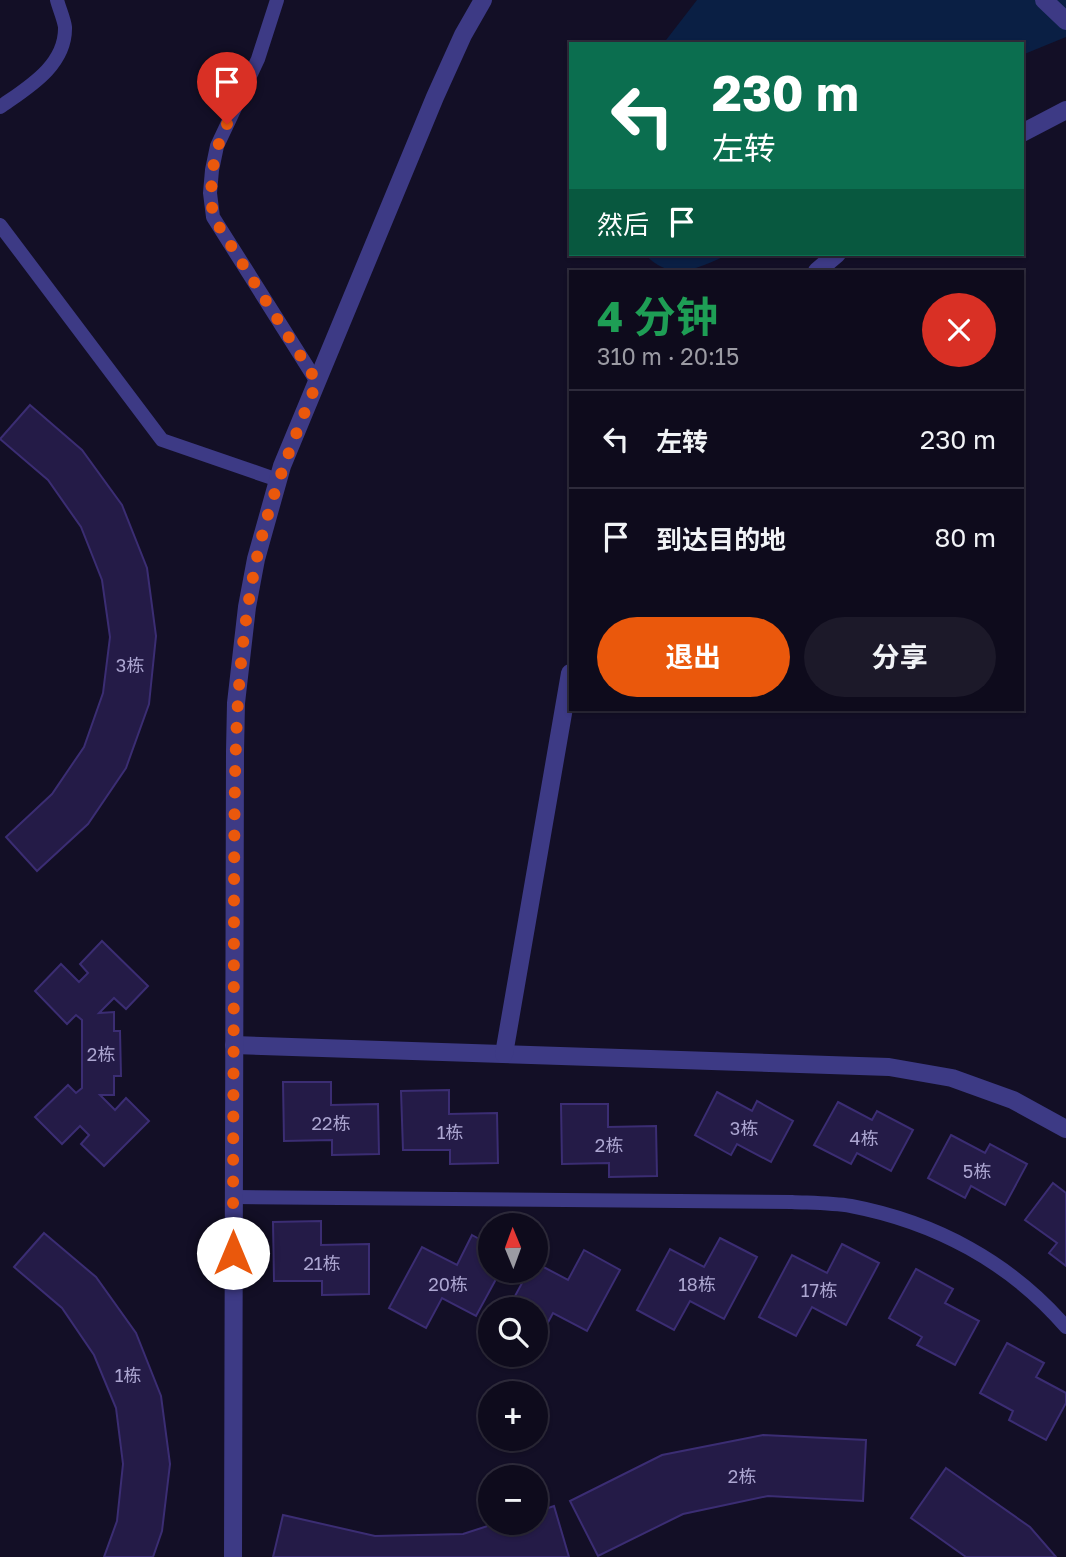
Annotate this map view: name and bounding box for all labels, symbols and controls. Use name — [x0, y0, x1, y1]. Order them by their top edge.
pin — [197, 52, 257, 124]
icon: arrive — [208, 63, 246, 101]
text: 230 m — [712, 63, 859, 122]
icon: left — [597, 70, 688, 161]
text: 左转 — [712, 129, 776, 167]
icon: arrive — [663, 203, 701, 241]
text: 然后 — [597, 209, 649, 240]
text: 4 分钟 — [597, 291, 718, 341]
button: close — [922, 293, 996, 367]
text: 310 m · 20:15 — [597, 342, 739, 370]
icon: left — [597, 420, 635, 458]
text: 230 m — [920, 424, 996, 455]
text: 左转 — [656, 426, 708, 457]
icon: arrive — [597, 518, 635, 556]
text: 80 m — [935, 522, 996, 553]
text: 到达目的地 — [656, 524, 786, 555]
button: 退出 — [597, 617, 790, 697]
button: 分享 — [804, 617, 996, 697]
house number: 3栋 — [116, 654, 144, 676]
house number: 2栋 — [87, 1043, 115, 1065]
house number: 22栋 — [312, 1112, 350, 1134]
house number: 3栋 — [730, 1117, 758, 1139]
house number: 1栋 — [437, 1121, 463, 1143]
house number: 4栋 — [850, 1127, 878, 1149]
house number: 2栋 — [595, 1134, 623, 1156]
house number: 5栋 — [963, 1160, 991, 1182]
north arrow — [478, 1213, 548, 1283]
map controls — [478, 1213, 548, 1535]
position arrow — [196, 1216, 270, 1290]
house number: 21栋 — [303, 1252, 341, 1274]
house number: 20栋 — [428, 1273, 468, 1295]
house number: 18栋 — [678, 1273, 716, 1295]
house number: 17栋 — [801, 1279, 837, 1301]
button: search — [478, 1297, 548, 1367]
house number: 1栋 — [115, 1364, 141, 1386]
button: + — [478, 1381, 548, 1451]
button: − — [478, 1465, 548, 1535]
house number: 2栋 — [728, 1465, 756, 1487]

